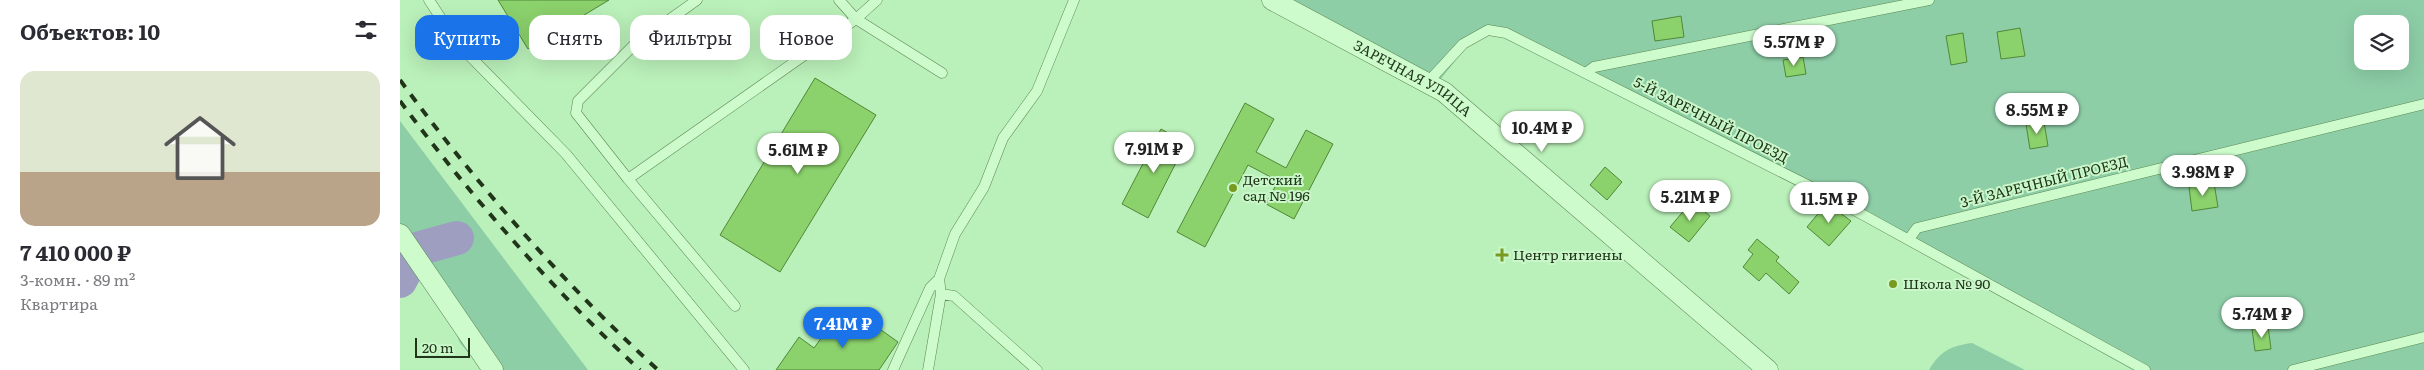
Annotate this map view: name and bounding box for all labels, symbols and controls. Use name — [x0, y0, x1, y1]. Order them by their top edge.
text: Объектов: 10 — [20, 15, 160, 46]
chip: Купить — [415, 15, 519, 60]
chip: Снять — [529, 15, 620, 60]
chip: Фильтры — [630, 15, 750, 60]
chip: Новое — [760, 15, 852, 60]
map controls — [2354, 15, 2409, 70]
button: layers — [2354, 15, 2409, 70]
icon: filters — [352, 16, 380, 44]
pin: 5.57M ₽ — [1748, 24, 1840, 67]
text: 5.57M ₽ — [1764, 29, 1824, 53]
street label: ЗАРЕЧНАЯ УЛИЦА — [1350, 34, 1477, 121]
street label: 5-Й ЗАРЕЧНЫЙ ПРОЕЗД — [1631, 71, 1792, 167]
pin: 8.55M ₽ — [1991, 92, 2083, 135]
text: 8.55M ₽ — [2006, 97, 2068, 121]
icon: home — [155, 103, 245, 193]
pin: 10.4M ₽ — [1496, 110, 1588, 153]
text: 10.4M ₽ — [1512, 115, 1572, 139]
pin: 5.61M ₽ — [752, 132, 844, 175]
pin: 7.91M ₽ — [1108, 132, 1200, 174]
text: 7.91M ₽ — [1125, 136, 1183, 160]
text: 5.61M ₽ — [768, 137, 828, 161]
street label: 3-Й ЗАРЕЧНЫЙ ПРОЕЗД — [1958, 151, 2130, 212]
pin: 3.98M ₽ — [2157, 154, 2249, 197]
text: 3.98M ₽ — [2172, 159, 2234, 183]
place label: Детский сад № 196 — [1243, 169, 1310, 205]
pin: 5.21M ₽ — [1644, 180, 1736, 222]
marker: Детский сад № 196 — [1227, 182, 1239, 194]
pin: 11.5M ₽ — [1783, 182, 1875, 224]
text: 5.21M ₽ — [1661, 184, 1719, 208]
text: 11.5M ₽ — [1801, 186, 1857, 210]
text: 7 410 000 ₽ — [20, 236, 131, 267]
place label: Центр гигиены — [1513, 244, 1623, 264]
marker: Центр гигиены — [1495, 248, 1509, 262]
text: 3-комн. · 89 m² — [20, 267, 135, 291]
place label: Школа № 90 — [1903, 273, 1990, 293]
marker: Школа № 90 — [1887, 278, 1899, 290]
text: Квартира — [20, 291, 98, 315]
pin: 5.74M ₽ — [2216, 296, 2308, 339]
text: 5.74M ₽ — [2232, 301, 2292, 325]
pin: 7.41M ₽ — [797, 306, 889, 349]
text: 7.41M ₽ — [814, 311, 872, 335]
scale bar — [415, 335, 470, 358]
text: 20 m — [422, 337, 454, 357]

